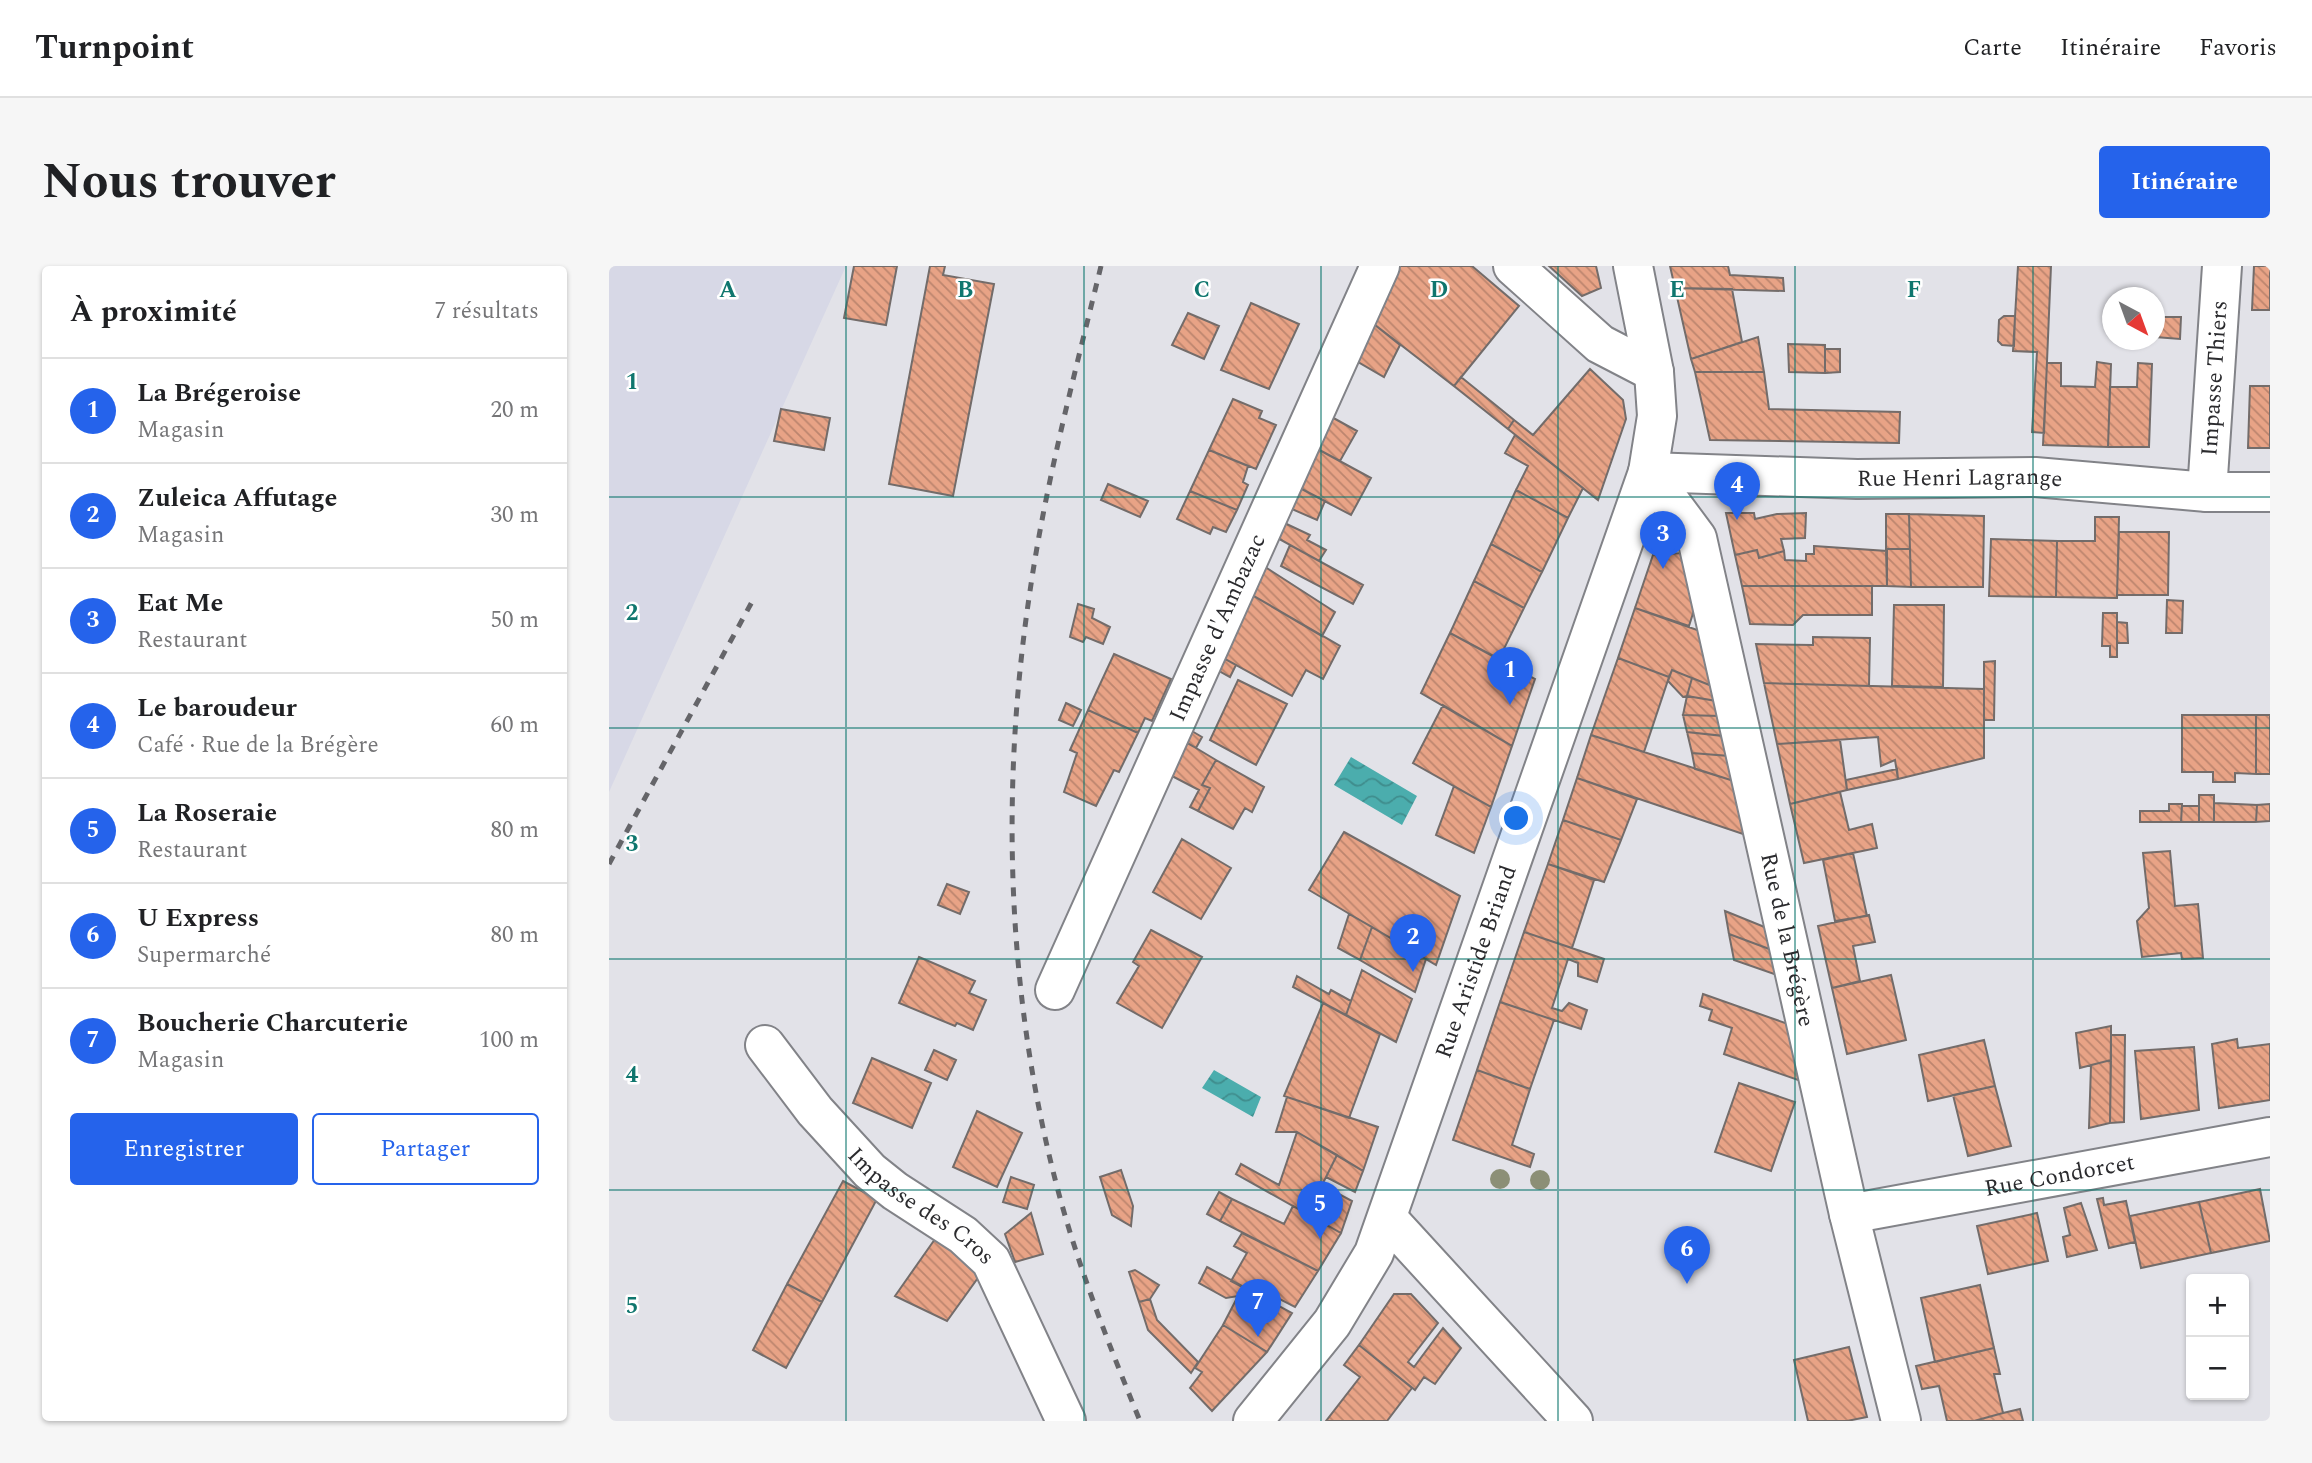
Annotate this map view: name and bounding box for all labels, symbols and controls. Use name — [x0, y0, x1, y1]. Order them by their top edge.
text: Turnpoint — [35, 23, 194, 73]
text: Carte — [1963, 30, 2022, 66]
text: Itinéraire — [2060, 30, 2161, 66]
text: Favoris — [2199, 30, 2277, 66]
text: Nous trouver — [42, 145, 335, 220]
button: Itinéraire — [2099, 146, 2270, 218]
text: A — [719, 273, 737, 308]
text: B — [957, 273, 973, 308]
text: C — [1194, 273, 1210, 308]
text: D — [1430, 273, 1448, 308]
text: E — [1669, 273, 1685, 308]
text: F — [1907, 273, 1921, 308]
north arrow — [2102, 287, 2165, 350]
text: À proximité — [70, 289, 237, 335]
text: 7 résultats — [434, 294, 539, 329]
street label: Impasse Thiers — [2192, 299, 2237, 457]
text: 1 — [626, 365, 638, 400]
text: La Brégeroise — [137, 373, 301, 413]
text: 1 — [87, 393, 99, 428]
text: 20 m — [490, 393, 539, 428]
text: Magasin — [137, 413, 224, 448]
street label: Rue Henri Lagrange — [1857, 459, 2064, 497]
pin: 4 — [1714, 462, 1760, 520]
text: Zuleica Affutage — [137, 478, 338, 518]
text: 2 — [87, 498, 99, 533]
text: 30 m — [490, 498, 539, 533]
pin: 3 — [1640, 511, 1686, 569]
text: Magasin — [137, 518, 224, 553]
street label: Impasse d'Ambazac — [1160, 528, 1275, 727]
text: Eat Me — [137, 583, 223, 623]
text: 2 — [626, 596, 639, 631]
text: 3 — [87, 603, 99, 638]
text: 50 m — [490, 603, 539, 638]
text: Restaurant — [137, 623, 247, 658]
pin: 1 — [1487, 647, 1533, 705]
text: Le baroudeur — [137, 688, 297, 728]
text: 4 — [87, 708, 99, 743]
text: 60 m — [490, 708, 539, 743]
text: Café · Rue de la Brégère — [137, 728, 379, 763]
text: La Roseraie — [137, 793, 277, 833]
your location — [1499, 801, 1533, 835]
text: 5 — [87, 813, 99, 848]
text: 80 m — [490, 813, 539, 848]
text: 3 — [626, 827, 639, 862]
text: Restaurant — [137, 833, 247, 868]
street label: Rue de la Brégère — [1751, 849, 1824, 1030]
street label: Rue Aristide Briand — [1426, 860, 1526, 1063]
text: U Express — [137, 898, 259, 938]
pin: 2 — [1390, 914, 1436, 972]
text: 6 — [87, 918, 99, 953]
text: 80 m — [490, 918, 539, 953]
text: Supermarché — [137, 938, 271, 973]
text: Boucherie Charcuterie — [137, 1003, 408, 1043]
text: 7 — [87, 1023, 99, 1058]
text: 100 m — [479, 1023, 539, 1058]
text: Magasin — [137, 1043, 224, 1078]
text: 4 — [626, 1058, 639, 1093]
button: Enregistrer — [70, 1113, 298, 1185]
button: Partager — [312, 1113, 539, 1185]
street label: Impasse des Cros — [839, 1139, 1002, 1273]
street label: Rue Condorcet — [1981, 1145, 2138, 1206]
pin: 5 — [1297, 1181, 1343, 1239]
pin: 6 — [1664, 1226, 1710, 1284]
map controls — [2186, 1274, 2249, 1400]
button: + — [2186, 1274, 2249, 1337]
pin: 7 — [1235, 1279, 1281, 1337]
text: 5 — [626, 1289, 638, 1324]
button: − — [2186, 1337, 2249, 1400]

